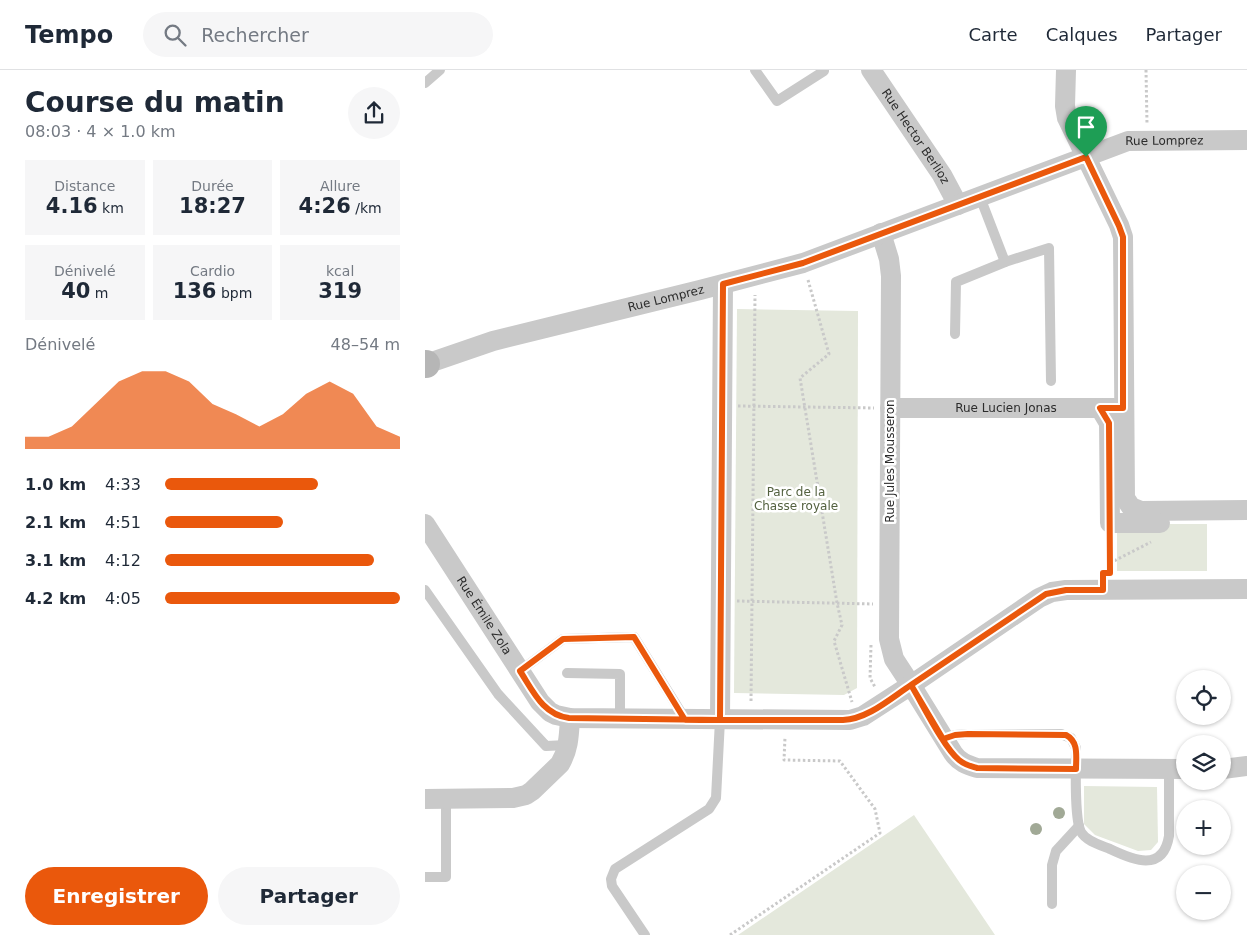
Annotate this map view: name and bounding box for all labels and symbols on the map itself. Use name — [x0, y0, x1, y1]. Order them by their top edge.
street label: Rue Hector Berlioz — [879, 86, 952, 186]
pin — [1065, 106, 1107, 157]
street label: Rue Lomprez — [1125, 133, 1203, 148]
street label: Rue Lomprez — [626, 282, 706, 315]
street label: Rue Jules Mousseron — [883, 399, 897, 523]
street label: Rue Lucien Jonas — [955, 401, 1057, 415]
park label: Parc de la Chasse royale — [754, 485, 838, 513]
street label: Rue Émile Zola — [454, 574, 514, 657]

